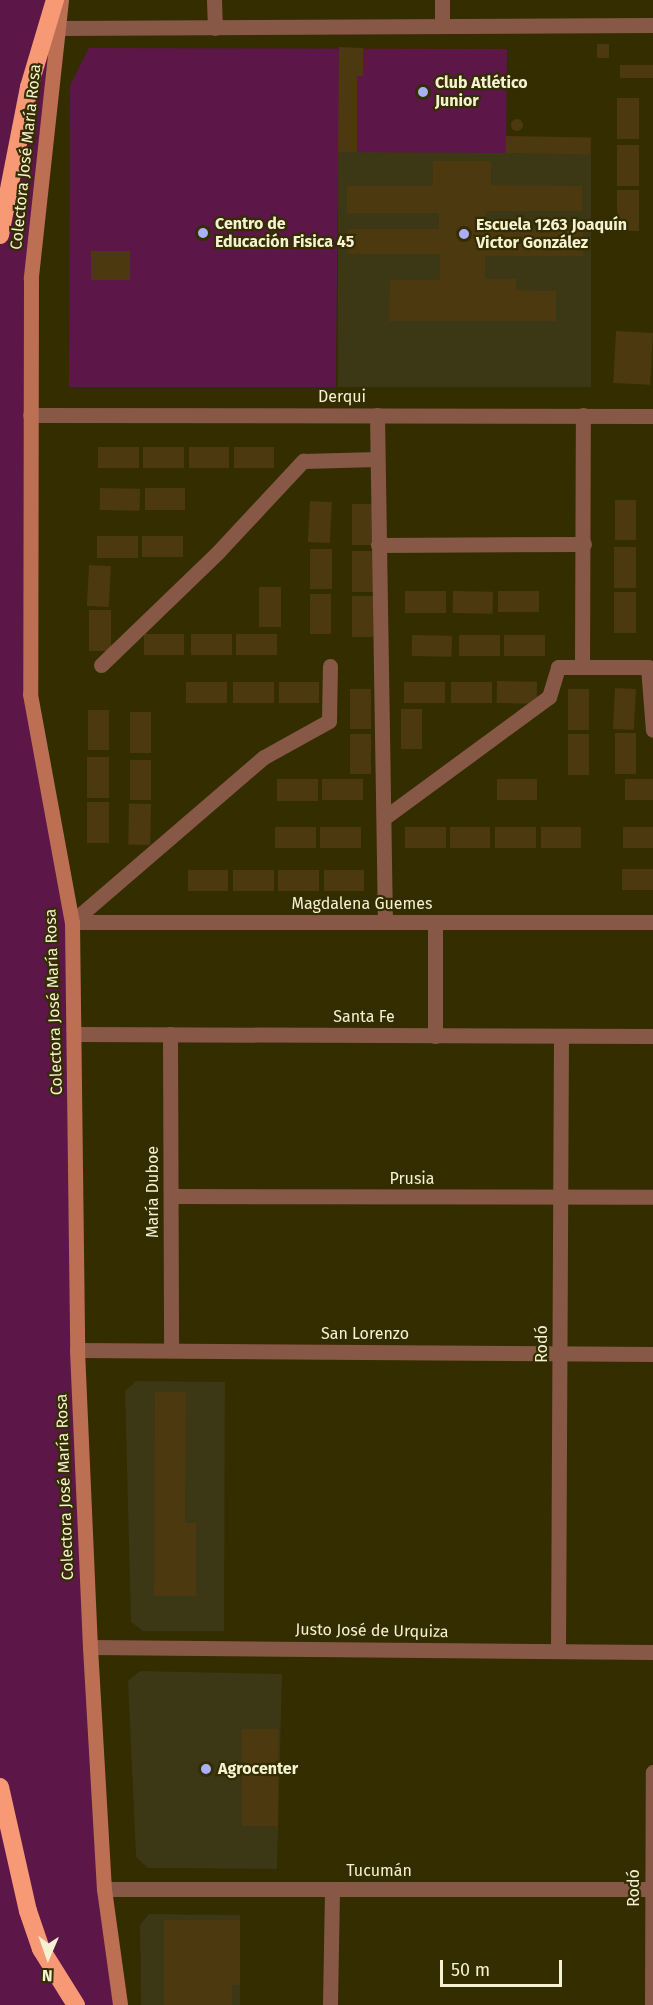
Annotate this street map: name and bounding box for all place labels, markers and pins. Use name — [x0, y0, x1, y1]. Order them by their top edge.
place label: Club Atlético Junior — [435, 73, 528, 111]
marker: Club Atlético Junior — [416, 85, 430, 99]
place label: Centro de Educación Fisica 45 — [215, 214, 354, 252]
place label: Escuela 1263 Joaquín Victor González — [476, 215, 627, 253]
marker: Centro de Educación Fisica 45 — [196, 226, 210, 240]
marker: Escuela 1263 Joaquín Victor González — [457, 227, 471, 241]
place label: Agrocenter — [218, 1759, 298, 1779]
marker: Agrocenter — [199, 1762, 213, 1776]

